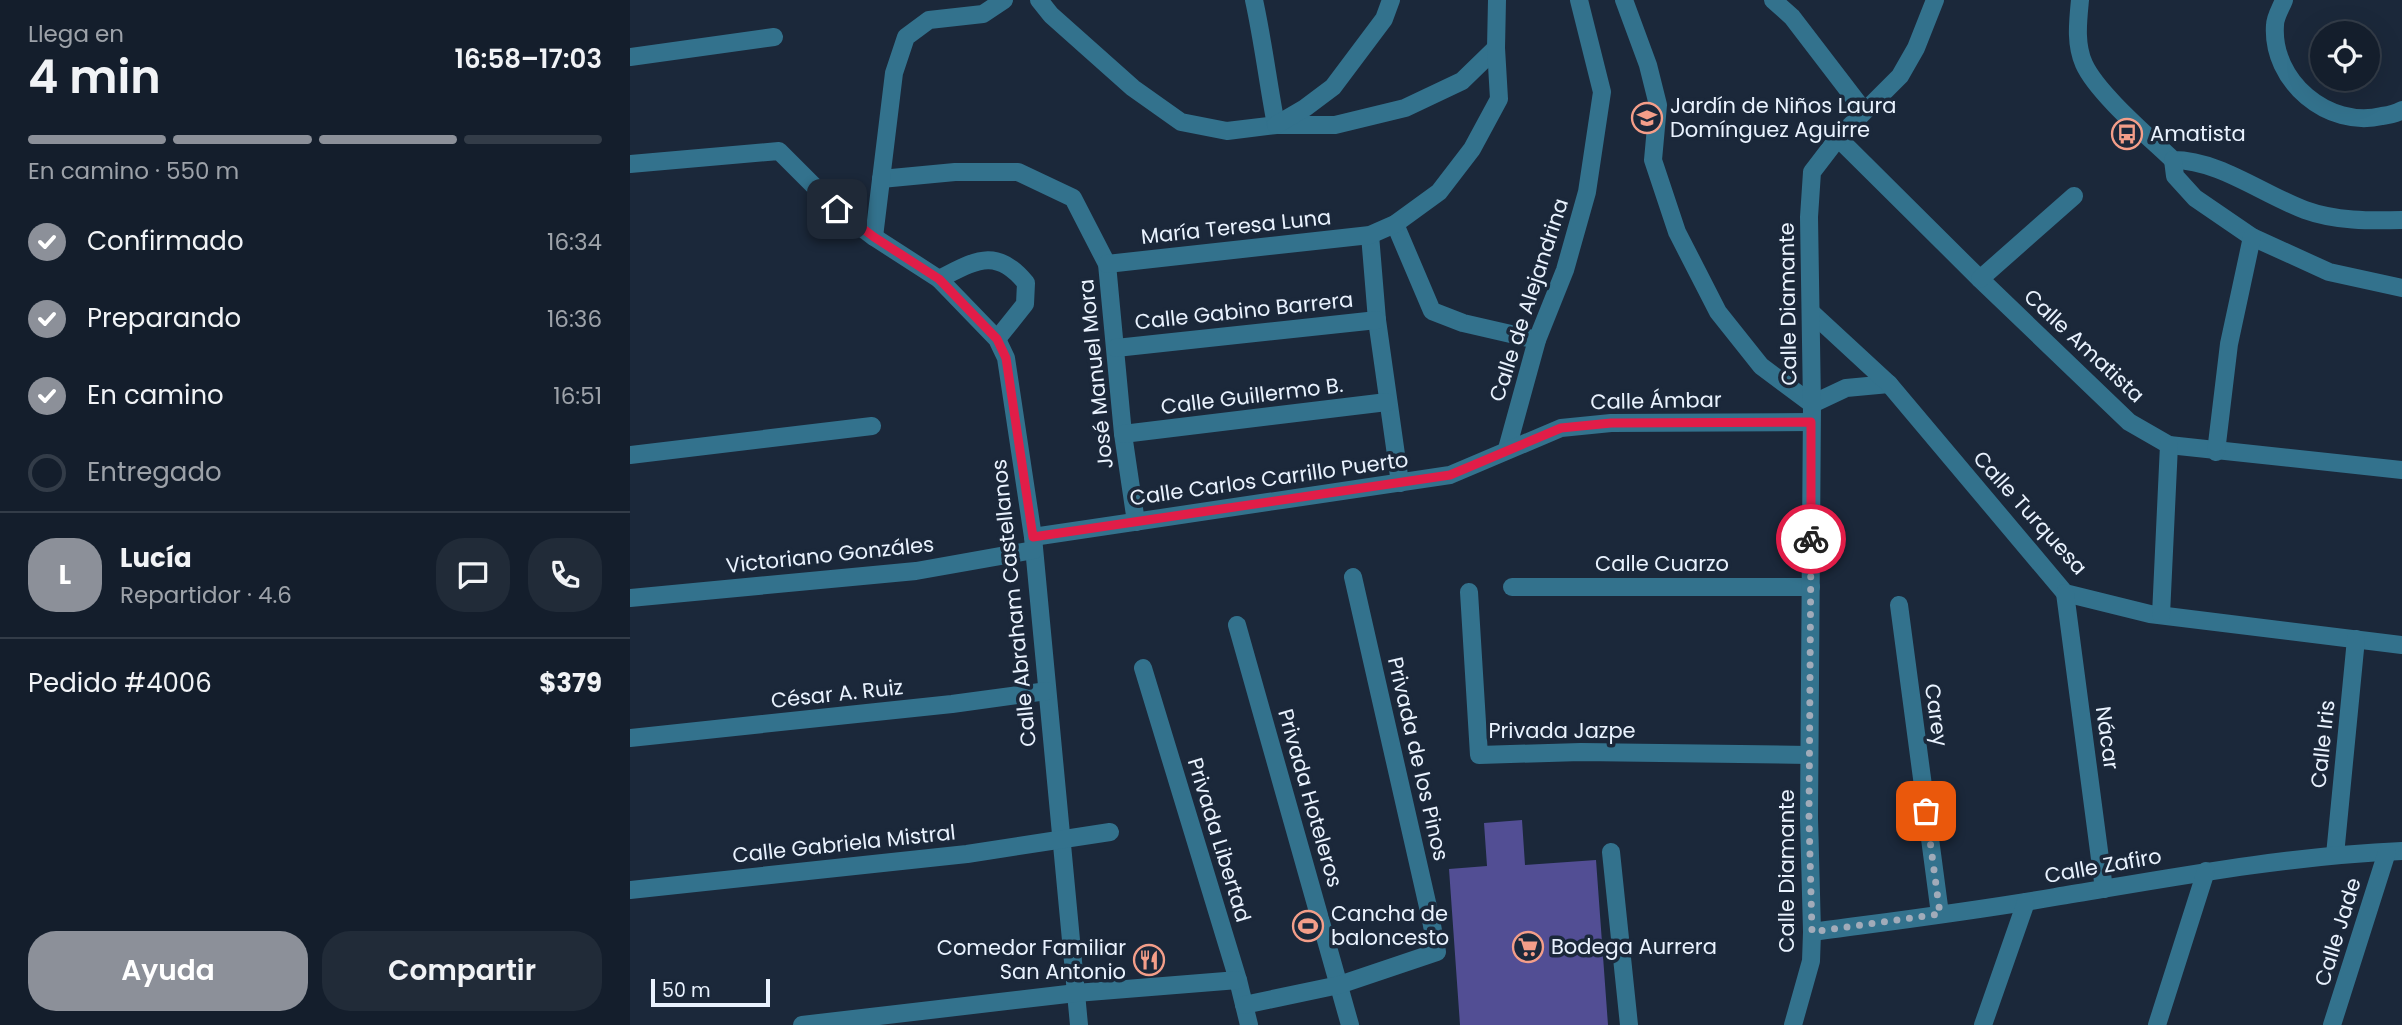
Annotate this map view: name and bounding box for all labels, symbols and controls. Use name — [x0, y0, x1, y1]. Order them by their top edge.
text: Llega en — [28, 18, 124, 50]
map controls — [2310, 21, 2380, 91]
button: locate — [2310, 21, 2380, 91]
text: 16:58–17:03 — [455, 41, 602, 77]
text: 4 min — [28, 45, 161, 109]
place label: Jardín de Niños Laura Domínguez Aguirre — [1670, 91, 1897, 144]
school or university icon: Jardín de Niños Laura Domínguez Aguirre — [1630, 101, 1664, 135]
bus stop icon: Amatista — [2110, 117, 2144, 151]
place label: Amatista — [2150, 119, 2246, 148]
text: En camino · 550 m — [28, 155, 239, 187]
pin — [807, 179, 867, 239]
icon: home — [818, 190, 856, 228]
street label: Calle de Alejandrina — [1482, 194, 1575, 405]
street label: María Teresa Luna — [1139, 202, 1333, 251]
street label: Calle Diamante — [1772, 222, 1803, 386]
icon: check — [28, 223, 66, 261]
text: Confirmado — [87, 223, 244, 259]
text: 16:34 — [547, 226, 602, 258]
street label: José Manuel Mora — [1071, 278, 1120, 470]
street label: Calle Amatista — [2018, 282, 2151, 409]
street label: Calle Gabino Barrera — [1133, 285, 1355, 336]
icon: check — [28, 300, 66, 338]
text: Preparando — [87, 300, 241, 336]
text: 16:36 — [547, 303, 602, 335]
street label: Calle Guillermo B. — [1159, 370, 1345, 421]
icon: check — [28, 377, 66, 415]
text: En camino — [87, 377, 224, 413]
text: 16:51 — [553, 380, 602, 412]
street label: Calle Ámbar — [1590, 385, 1722, 416]
street label: Calle Turquesa — [1967, 444, 2094, 581]
street label: Calle Carlos Carrillo Puerto — [1128, 445, 1410, 512]
text: Entregado — [87, 454, 222, 490]
street label: Calle Abraham Castellanos — [984, 458, 1043, 748]
courier — [1776, 504, 1846, 574]
icon: bike — [1792, 520, 1830, 558]
street label: Victoriano Gonzáles — [725, 529, 935, 580]
button: chat — [436, 538, 510, 612]
button: phone — [528, 538, 602, 612]
text: Lucía — [120, 540, 192, 576]
street label: Calle Cuarzo — [1595, 549, 1729, 578]
text: L — [59, 557, 71, 593]
text: Repartidor · 4.6 — [120, 579, 292, 611]
street label: Privada de los Pinos — [1381, 654, 1456, 864]
text: Pedido #4006 — [28, 665, 212, 701]
text: $379 — [539, 665, 602, 701]
street label: César A. Ruiz — [769, 672, 905, 715]
street label: Carey — [1918, 682, 1955, 748]
street label: Calle Iris — [2303, 698, 2342, 789]
street label: Nácar — [2089, 704, 2126, 772]
street label: Privada Hoteleros — [1271, 705, 1350, 890]
street label: Privada Jazpe — [1488, 716, 1636, 745]
street label: Privada Libertad — [1181, 754, 1258, 926]
pin — [1896, 781, 1956, 841]
street label: Calle Diamante — [1772, 789, 1801, 953]
icon: bag — [1907, 792, 1945, 830]
street label: Calle Gabriela Mistral — [731, 817, 957, 870]
street label: Calle Zafiro — [2042, 841, 2164, 890]
street label: Calle Jade — [2307, 874, 2368, 990]
place label: Cancha de baloncesto — [1331, 899, 1449, 952]
sports icon: Cancha de baloncesto — [1291, 909, 1325, 943]
supermarket icon: Bodega Aurrera — [1511, 930, 1545, 964]
button: Ayuda — [28, 931, 308, 1011]
button: Compartir — [322, 931, 602, 1011]
place label: Bodega Aurrera — [1551, 932, 1717, 961]
place label: Comedor Familiar San Antonio — [937, 933, 1126, 986]
restaurant icon: Comedor Familiar San Antonio — [1132, 943, 1166, 977]
scale bar — [651, 976, 770, 1008]
text: 50 m — [662, 977, 711, 1004]

